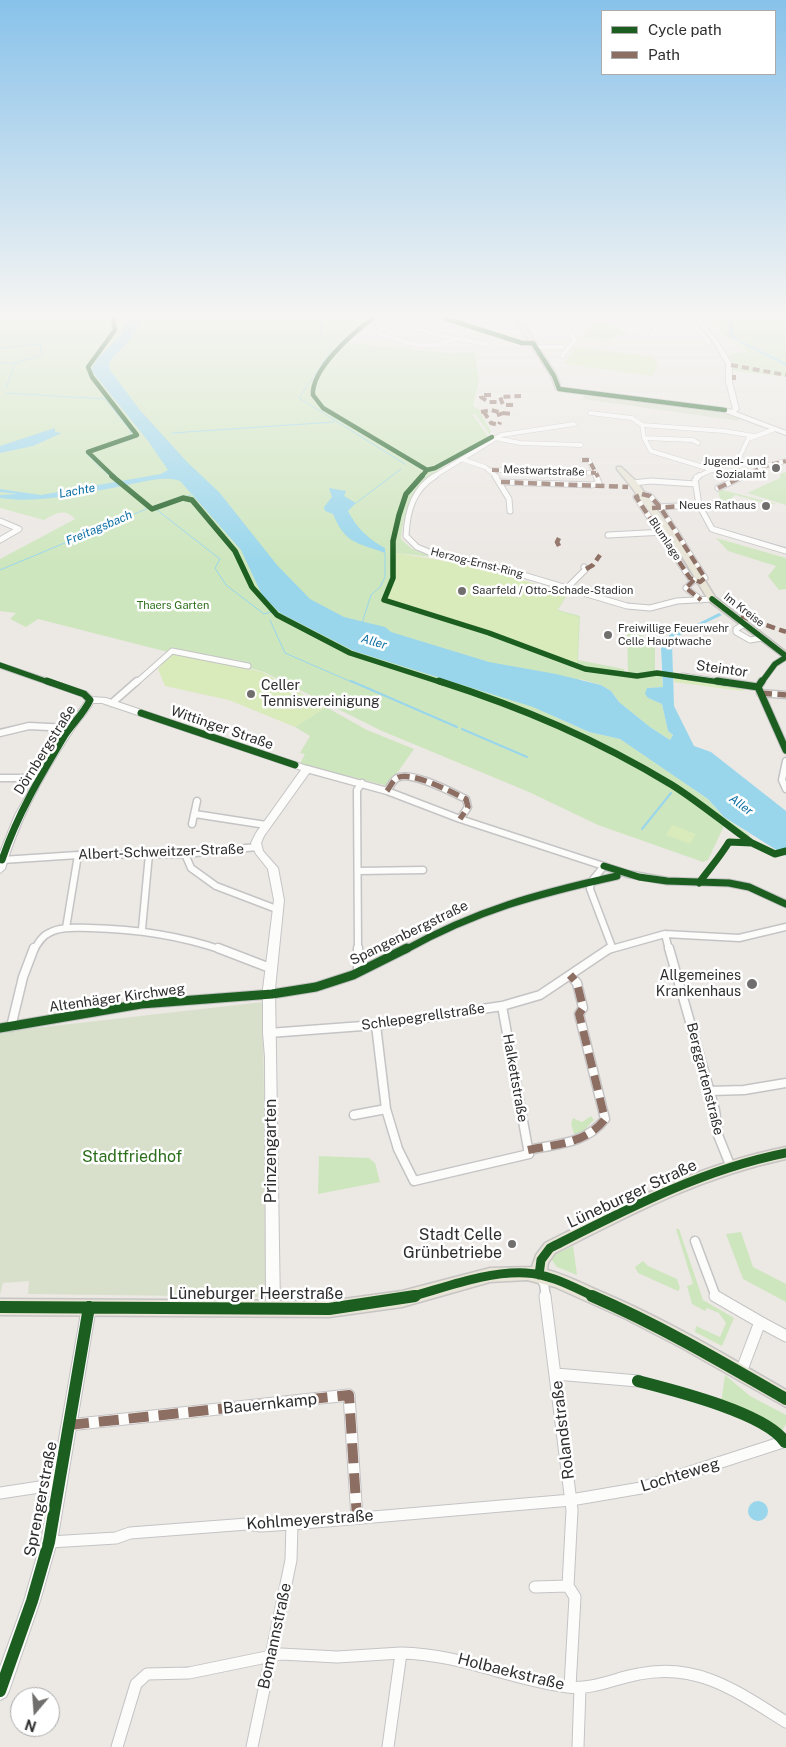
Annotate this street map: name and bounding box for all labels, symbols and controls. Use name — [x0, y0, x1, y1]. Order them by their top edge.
legend — [601, 10, 776, 75]
text: Cycle path — [648, 21, 722, 38]
text: Path — [648, 46, 680, 63]
place label: Jugend- und Sozialamt — [703, 455, 766, 481]
marker: Jugend- und Sozialamt — [770, 462, 782, 474]
street label: Mestwartstraße — [503, 463, 585, 479]
water label: Lachte — [58, 481, 96, 501]
place label: Neues Rathaus — [679, 499, 756, 513]
marker: Neues Rathaus — [760, 500, 772, 512]
water label: Freitagsbach — [64, 508, 134, 548]
street label: Blumlage — [646, 515, 684, 563]
street label: Herzog-Ernst-Ring — [429, 545, 525, 581]
place label: Saarfeld / Otto-Schade-Stadion — [472, 584, 633, 598]
marker: Saarfeld / Otto-Schade-Stadion — [456, 585, 468, 597]
street label: Im Kreise — [721, 590, 767, 630]
park label: Thaers Garten — [137, 599, 209, 613]
place label: Freiwillige Feuerwehr Celle Hauptwache — [618, 622, 729, 648]
marker: Freiwillige Feuerwehr Celle Hauptwache — [602, 629, 614, 641]
water label: Aller — [360, 632, 388, 652]
street label: Steintor — [695, 657, 749, 681]
place label: Celler Tennisvereinigung — [261, 678, 380, 710]
marker: Celler Tennisvereinigung — [245, 688, 257, 700]
street label: Dörnbergstraße — [11, 702, 79, 798]
street label: Wittinger Straße — [168, 703, 276, 753]
water label: Aller — [726, 791, 756, 819]
street label: Albert-Schweitzer-Straße — [78, 841, 244, 863]
street label: Spangenbergstraße — [347, 897, 471, 969]
place label: Allgemeines Krankenhaus — [656, 968, 741, 1000]
marker: Allgemeines Krankenhaus — [745, 977, 759, 991]
street label: Altenhäger Kirchweg — [48, 980, 186, 1016]
street label: Schlepegrellstraße — [360, 1000, 486, 1034]
street label: Berggartenstraße — [683, 1021, 727, 1137]
street label: Halkettstraße — [499, 1033, 531, 1123]
street label: Prinzengarten — [261, 1099, 281, 1203]
park label: Stadtfriedhof — [82, 1147, 182, 1167]
street label: Lüneburger Straße — [564, 1156, 700, 1232]
place label: Stadt Celle Grünbetriebe — [403, 1225, 502, 1263]
marker: Stadt Celle Grünbetriebe — [506, 1238, 518, 1250]
street label: Lüneburger Heerstraße — [169, 1284, 343, 1304]
street label: Rolandstraße — [547, 1379, 579, 1481]
street label: Bauernkamp — [222, 1390, 318, 1418]
street label: Sprengerstraße — [20, 1440, 62, 1558]
street label: Lochteweg — [638, 1454, 722, 1496]
street label: Kohlmeyerstraße — [246, 1506, 374, 1534]
street label: Bomannstraße — [254, 1581, 296, 1691]
street label: Holbaekstraße — [456, 1649, 566, 1695]
north arrow — [10, 1687, 60, 1737]
text: N — [23, 1716, 38, 1735]

